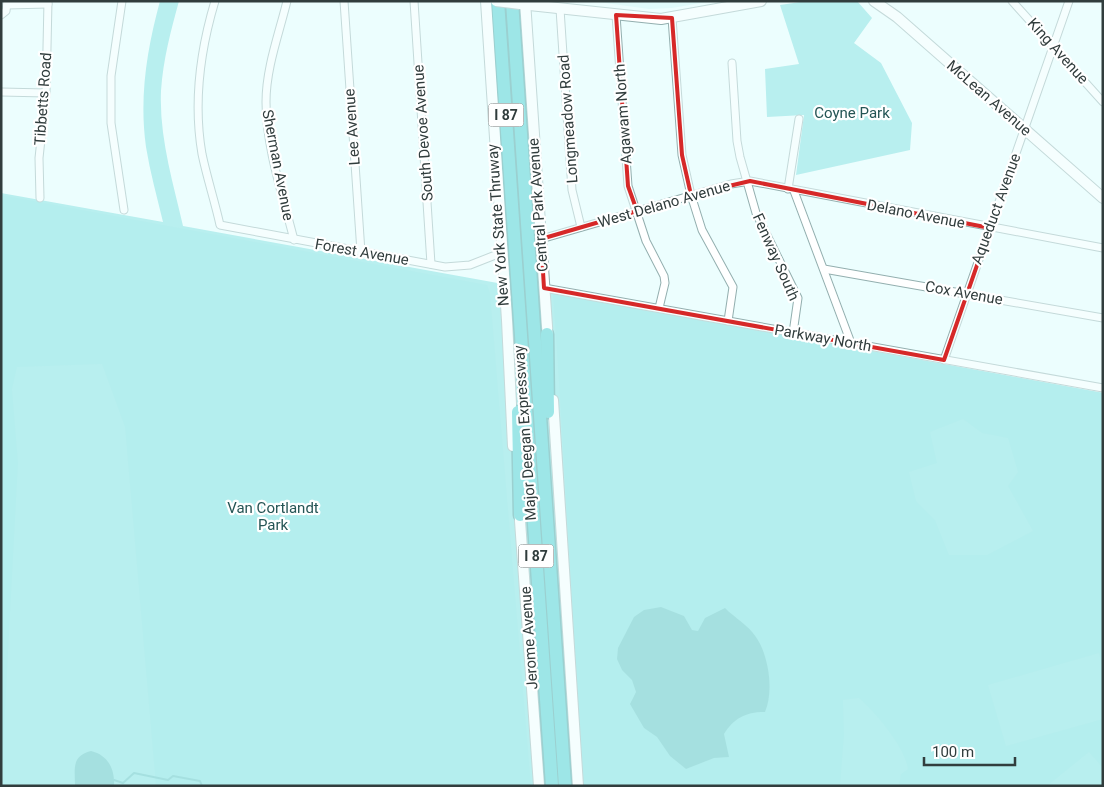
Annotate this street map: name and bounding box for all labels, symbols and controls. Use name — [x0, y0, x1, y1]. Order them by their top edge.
street label: King Avenue — [1024, 14, 1092, 88]
street label: Tibbetts Road — [31, 52, 55, 146]
street label: Longmeadow Road — [555, 54, 581, 184]
street label: McLean Avenue — [943, 56, 1035, 140]
street label: Agawam North — [611, 63, 635, 165]
street label: South Devoe Avenue — [409, 64, 437, 202]
street label: Lee Avenue — [340, 88, 364, 166]
road number: I 87 — [488, 104, 524, 126]
park label: Coyne Park — [814, 104, 890, 122]
street label: Sherman Avenue — [258, 108, 298, 222]
street label: Central Park Avenue — [524, 137, 552, 273]
street label: New York State Thruway — [483, 143, 513, 307]
street label: Aqueduct Avenue — [968, 151, 1024, 267]
street label: West Delano Avenue — [596, 177, 732, 231]
street label: Delano Avenue — [866, 196, 966, 232]
street label: Fenway South — [749, 211, 803, 303]
street label: Forest Avenue — [314, 235, 410, 269]
street label: Cox Avenue — [924, 277, 1004, 309]
street label: Parkway North — [773, 321, 873, 355]
street label: Major Deegan Expressway — [510, 345, 540, 521]
park label: Van Cortlandt Park — [227, 499, 319, 534]
road number: I 87 — [518, 544, 554, 568]
street label: Jerome Avenue — [516, 586, 542, 690]
scale bar — [924, 734, 1015, 766]
text: 100 m — [932, 743, 974, 761]

